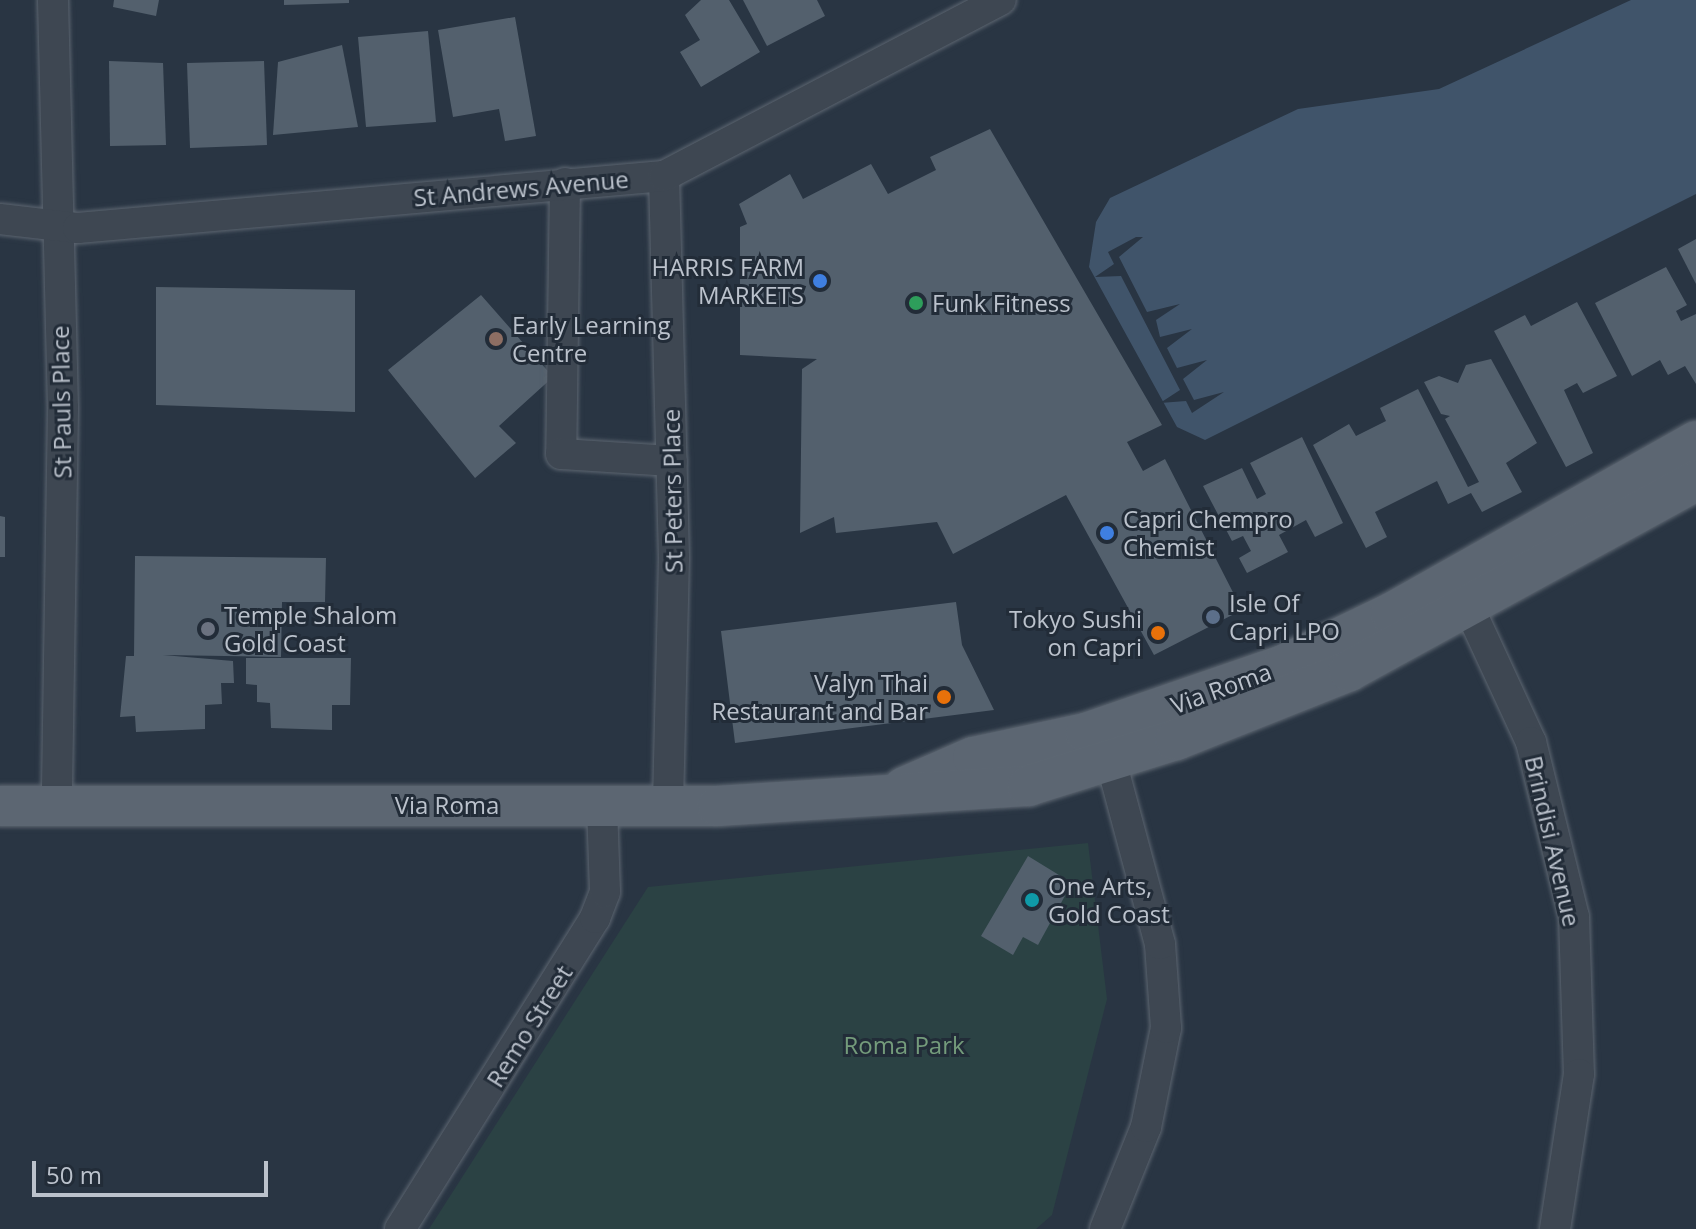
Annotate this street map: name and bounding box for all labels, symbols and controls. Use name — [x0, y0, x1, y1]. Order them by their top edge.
street label: St Andrews Avenue — [412, 164, 630, 212]
place label: HARRIS FARM MARKETS — [651, 253, 804, 309]
marker: HARRIS FARM MARKETS — [811, 272, 829, 290]
place label: Funk Fitness — [932, 289, 1071, 317]
marker: Funk Fitness — [907, 294, 925, 312]
place label: Early Learning Centre — [512, 311, 670, 367]
street label: St Pauls Place — [45, 325, 77, 479]
marker: Early Learning Centre — [487, 330, 505, 348]
street label: St Peters Place — [656, 409, 688, 573]
place label: Capri Chempro Chemist — [1123, 505, 1293, 561]
marker: Capri Chempro Chemist — [1098, 524, 1116, 542]
place label: Isle Of Capri LPO — [1229, 589, 1340, 645]
place label: Temple Shalom Gold Coast — [224, 601, 397, 657]
place label: Tokyo Sushi on Capri — [1009, 605, 1142, 661]
marker: Isle Of Capri LPO — [1204, 608, 1222, 626]
marker: Temple Shalom Gold Coast — [199, 620, 217, 638]
marker: Tokyo Sushi on Capri — [1149, 624, 1167, 642]
street label: Via Roma — [1167, 657, 1275, 719]
place label: Valyn Thai Restaurant and Bar — [711, 669, 928, 725]
marker: Valyn Thai Restaurant and Bar — [935, 688, 953, 706]
street label: Brindisi Avenue — [1519, 753, 1587, 929]
street label: Via Roma — [395, 791, 499, 819]
place label: One Arts, Gold Coast — [1048, 872, 1170, 928]
marker: One Arts, Gold Coast — [1023, 891, 1041, 909]
street label: Remo Street — [480, 960, 578, 1092]
park label: Roma Park — [843, 1031, 965, 1059]
scale bar — [36, 1145, 272, 1195]
text: 50 m — [46, 1158, 102, 1191]

